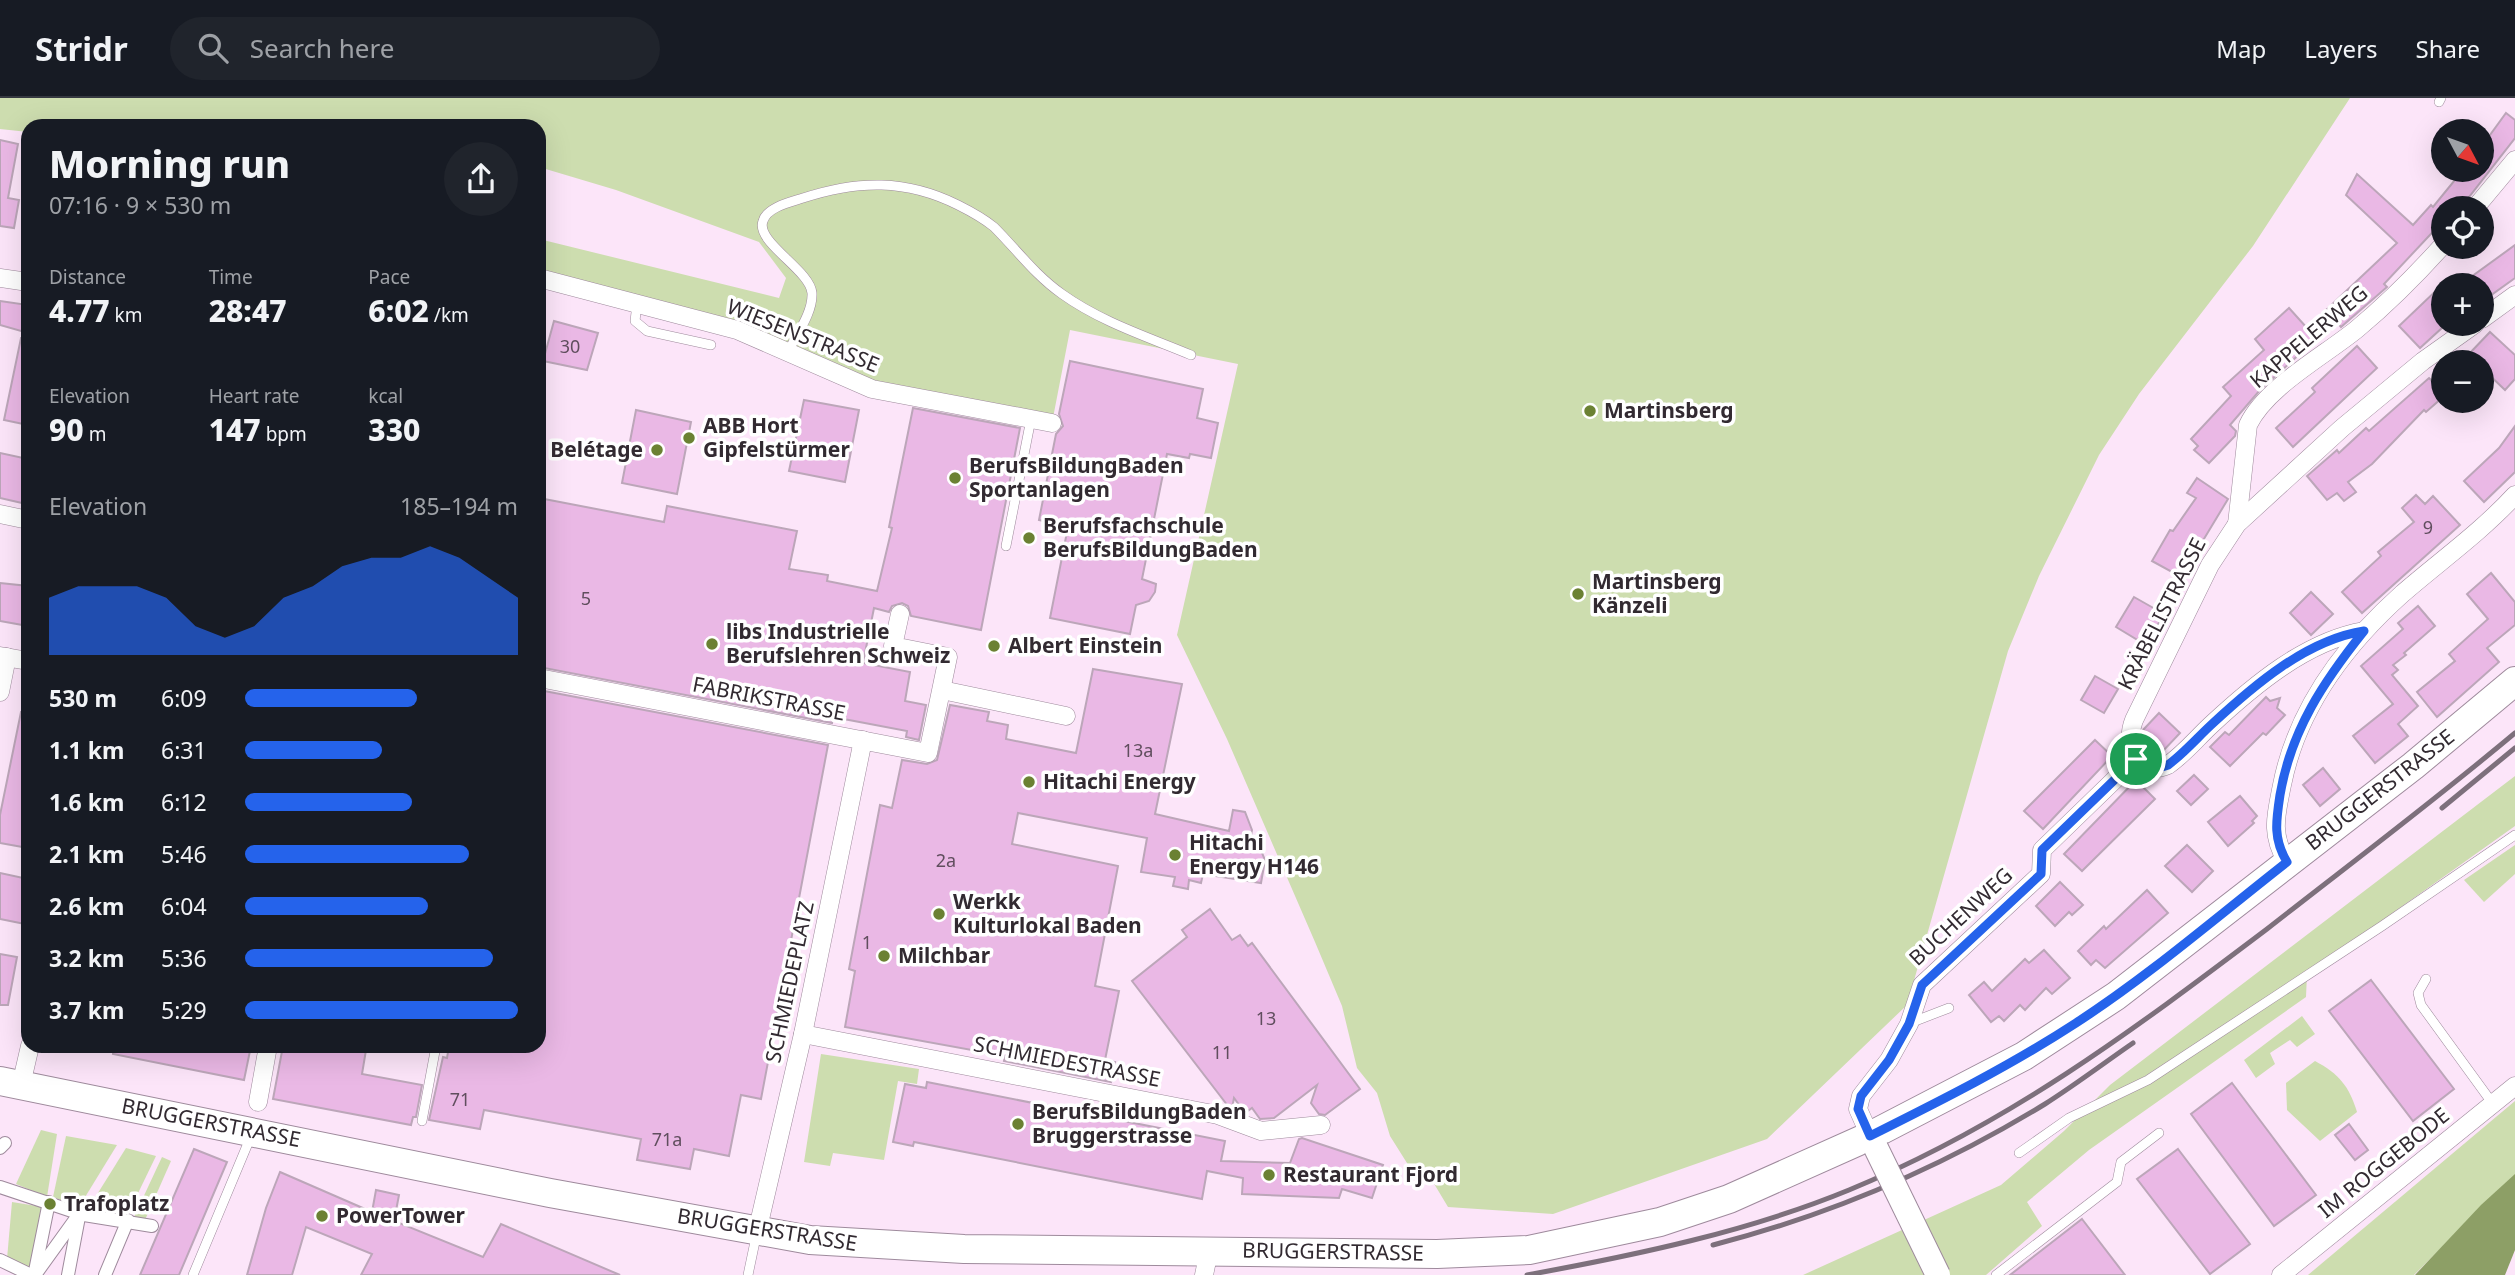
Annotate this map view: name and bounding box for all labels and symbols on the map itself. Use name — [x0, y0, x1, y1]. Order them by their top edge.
north arrow — [2431, 119, 2494, 182]
street label: KAPPELERWEG — [2244, 279, 2373, 394]
street label: WIESENSTRASSE — [723, 292, 884, 378]
house number: 30 — [560, 334, 580, 358]
place label: Martinsberg — [1604, 396, 1734, 424]
marker: Martinsberg — [1582, 403, 1598, 419]
place label: ABB Hort Gipfelstürmer — [703, 411, 850, 463]
marker: ABB Hort Gipfelstürmer — [681, 430, 697, 446]
place label: Belétage — [550, 435, 643, 463]
marker: Belétage — [649, 442, 665, 458]
place label: BerufsBildungBaden Sportanlagen — [969, 451, 1184, 503]
marker: BerufsBildungBaden Sportanlagen — [947, 470, 963, 486]
place label: Berufsfachschule BerufsBildungBaden — [1043, 511, 1258, 563]
house number: 9 — [2423, 515, 2433, 539]
marker: Berufsfachschule BerufsBildungBaden — [1021, 530, 1037, 546]
street label: KRÄBELISTRASSE — [2111, 533, 2212, 694]
place label: Martinsberg Känzeli — [1592, 567, 1722, 619]
house number: 5 — [581, 586, 591, 610]
marker: Martinsberg Känzeli — [1570, 586, 1586, 602]
place label: libs Industrielle Berufslehren Schweiz — [726, 617, 950, 669]
place label: Albert Einstein — [1008, 631, 1162, 659]
marker: libs Industrielle Berufslehren Schweiz — [704, 636, 720, 652]
marker: Albert Einstein — [986, 638, 1002, 654]
street label: FABRIKSTRASSE — [690, 669, 848, 727]
street label: BRUGGERSTRASSE — [2299, 722, 2460, 856]
pin — [2106, 729, 2166, 789]
house number: 13a — [1123, 738, 1153, 762]
place label: Hitachi Energy — [1043, 767, 1196, 795]
marker: Hitachi Energy — [1021, 774, 1037, 790]
place label: Hitachi Energy H146 — [1189, 828, 1319, 880]
marker: Hitachi Energy H146 — [1167, 847, 1183, 863]
house number: 2a — [936, 848, 956, 872]
street label: BUCHENWEG — [1903, 861, 2018, 972]
place label: Werkk Kulturlokal Baden — [953, 887, 1142, 939]
street label: SCHMIEDEPLATZ — [758, 898, 820, 1065]
marker: Werkk Kulturlokal Baden — [931, 906, 947, 922]
house number: 1 — [862, 930, 872, 954]
place label: Milchbar — [898, 941, 991, 969]
marker: Milchbar — [876, 948, 892, 964]
house number: 13 — [1256, 1006, 1276, 1030]
street label: SCHMIEDESTRASSE — [971, 1029, 1163, 1093]
house number: 11 — [1212, 1040, 1232, 1064]
house number: 71 — [450, 1087, 470, 1111]
street label: BRUGGERSTRASSE — [119, 1091, 303, 1153]
place label: BerufsBildungBaden Bruggerstrasse — [1032, 1097, 1247, 1149]
street label: IM ROGGEBODE — [2312, 1101, 2455, 1224]
marker: BerufsBildungBaden Bruggerstrasse — [1010, 1116, 1026, 1132]
house number: 71a — [652, 1127, 682, 1151]
place label: Restaurant Fjord — [1283, 1160, 1458, 1188]
marker: Restaurant Fjord — [1261, 1167, 1277, 1183]
place label: Trafoplatz — [64, 1189, 169, 1217]
marker: Trafoplatz — [42, 1196, 58, 1212]
place label: PowerTower — [336, 1201, 466, 1229]
street label: BRUGGERSTRASSE — [675, 1201, 859, 1257]
marker: PowerTower — [314, 1208, 330, 1224]
street label: BRUGGERSTRASSE — [1242, 1235, 1424, 1267]

